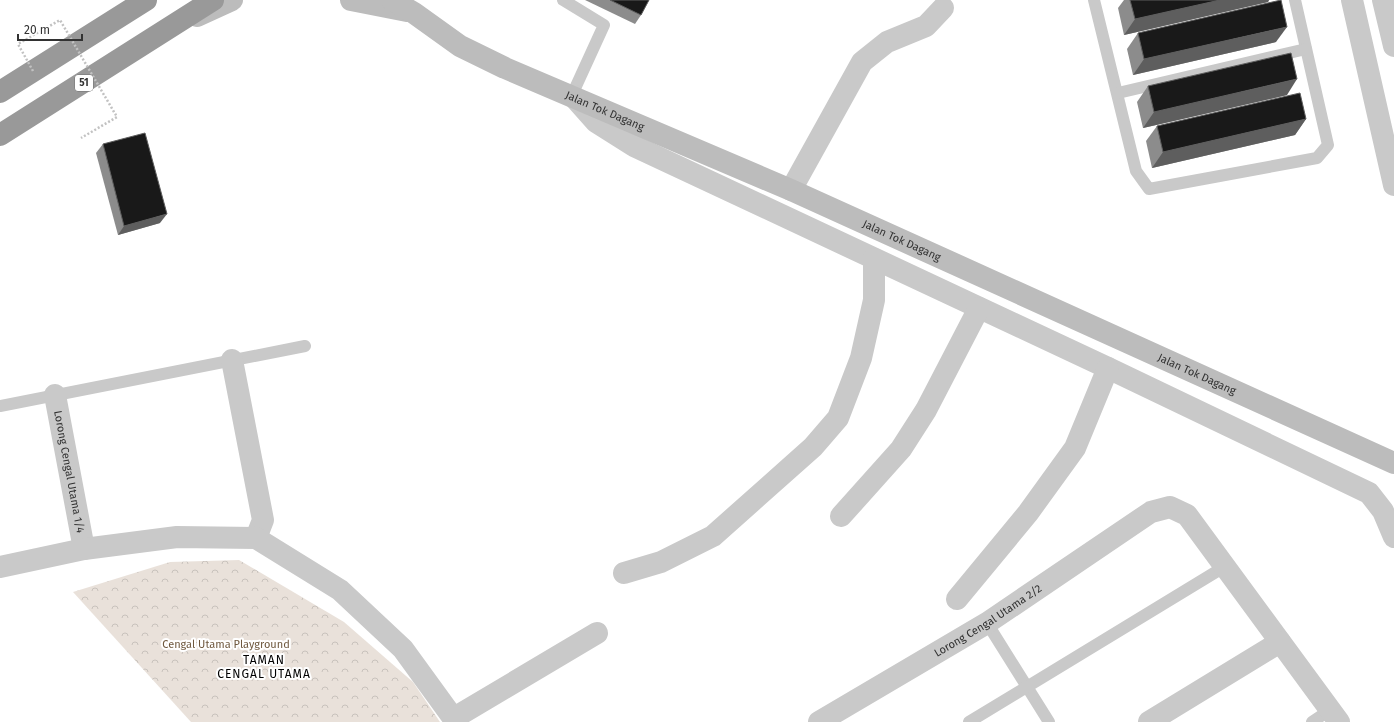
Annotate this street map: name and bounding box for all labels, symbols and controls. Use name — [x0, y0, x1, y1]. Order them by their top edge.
scale bar — [18, 16, 82, 42]
text: 20 m — [24, 23, 50, 37]
road number: 51 — [75, 75, 93, 91]
street label: Jalan Tok Dagang — [564, 88, 647, 133]
street label: Jalan Tok Dagang — [861, 217, 943, 264]
street label: Jalan Tok Dagang — [1156, 351, 1238, 397]
street label: Lorong Cengal Utama 1/4 — [52, 409, 87, 534]
street label: Lorong Cengal Utama 2/2 — [932, 582, 1044, 659]
park label: Cengal Utama Playground — [162, 638, 290, 651]
district label: TAMAN CENGAL UTAMA — [217, 653, 311, 681]

